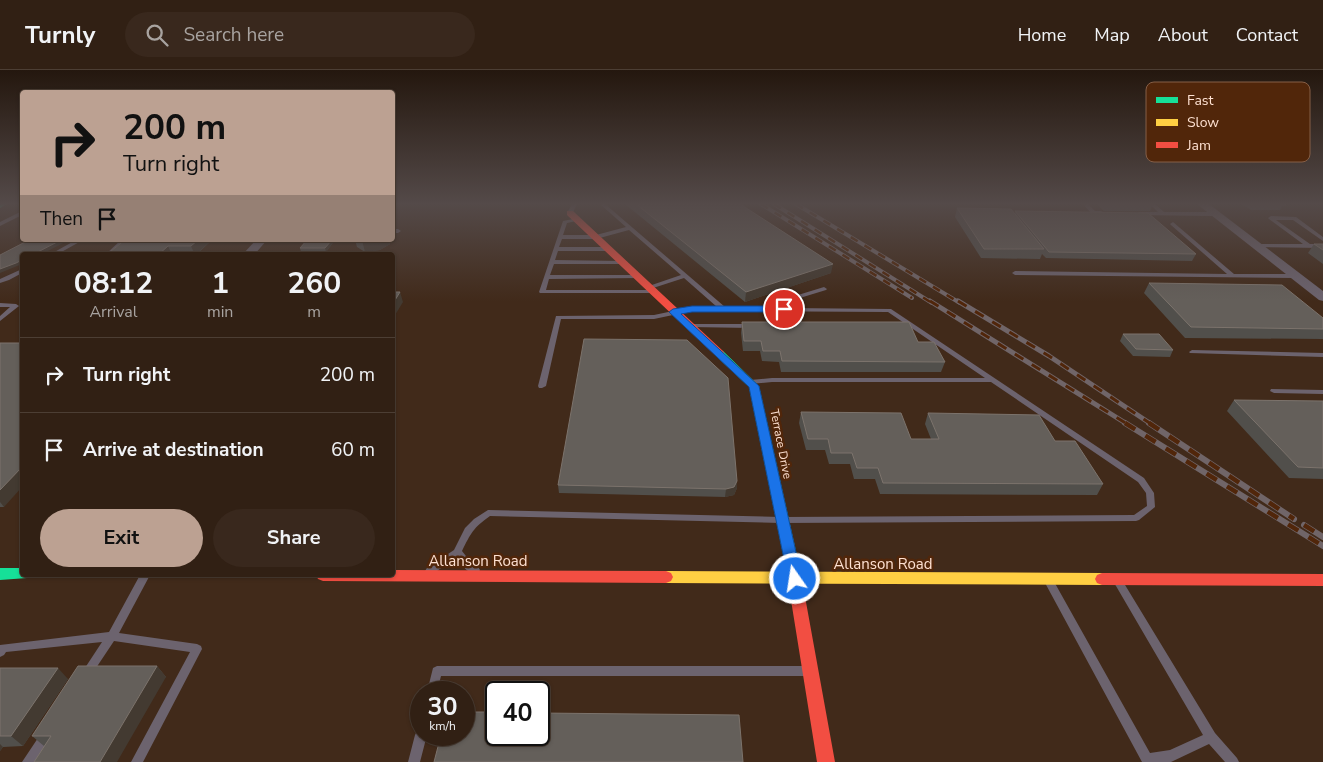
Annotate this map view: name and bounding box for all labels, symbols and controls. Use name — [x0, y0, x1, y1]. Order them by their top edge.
search box — [125, 12, 475, 57]
text: Turnly — [25, 19, 95, 51]
icon: search — [143, 21, 171, 49]
text: Search here — [183, 22, 284, 48]
text: Home — [1018, 23, 1066, 47]
text: Map — [1094, 23, 1130, 47]
text: About — [1158, 23, 1208, 47]
text: Contact — [1236, 23, 1298, 47]
legend — [1146, 82, 1310, 162]
text: Fast — [1187, 91, 1213, 110]
text: 200 m — [123, 104, 226, 151]
icon: right — [40, 110, 105, 175]
text: Slow — [1187, 113, 1219, 132]
text: Jam — [1186, 136, 1211, 155]
text: Turn right — [123, 149, 219, 179]
icon: arrive — [93, 205, 121, 233]
text: Then — [40, 206, 83, 232]
text: 08:12 — [74, 263, 153, 304]
text: 1 — [211, 263, 229, 304]
text: 260 — [287, 263, 341, 304]
pin — [763, 288, 805, 330]
icon: arrive — [770, 295, 798, 323]
text: Arrival — [89, 301, 138, 323]
text: min — [207, 301, 233, 323]
text: m — [307, 301, 321, 323]
icon: right — [40, 361, 68, 389]
text: Turn right — [83, 362, 170, 388]
text: 200 m — [320, 362, 375, 388]
street label: Terrace Drive — [766, 408, 796, 480]
icon: arrive — [40, 436, 68, 464]
text: Arrive at destination — [83, 437, 264, 463]
text: 60 m — [331, 437, 375, 463]
button: Exit — [40, 509, 203, 567]
button: Share — [213, 509, 375, 567]
street label: Allanson Road — [428, 551, 528, 571]
position arrow — [768, 552, 820, 604]
street label: Allanson Road — [833, 554, 933, 574]
speed limit sign: 40 — [485, 681, 550, 746]
text: 30 — [427, 690, 458, 724]
text: km/h — [429, 718, 456, 734]

